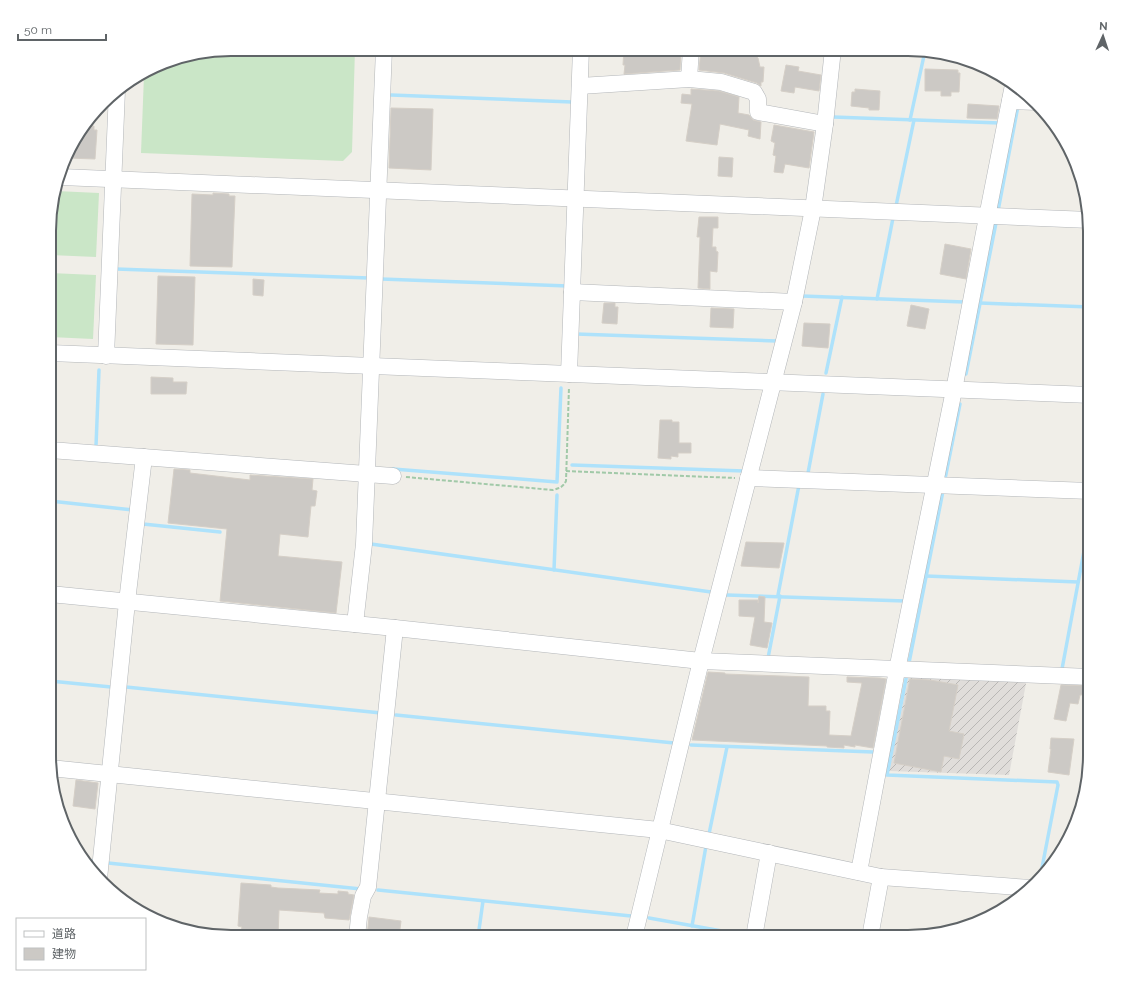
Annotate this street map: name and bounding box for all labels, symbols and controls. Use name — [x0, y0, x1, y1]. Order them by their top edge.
scale bar — [18, 16, 106, 42]
north arrow — [1083, 16, 1123, 56]
text: N — [1099, 20, 1108, 33]
text: 50 m — [24, 23, 52, 37]
legend — [16, 918, 146, 970]
text: 道路 — [52, 927, 76, 941]
text: 建物 — [52, 947, 76, 961]

